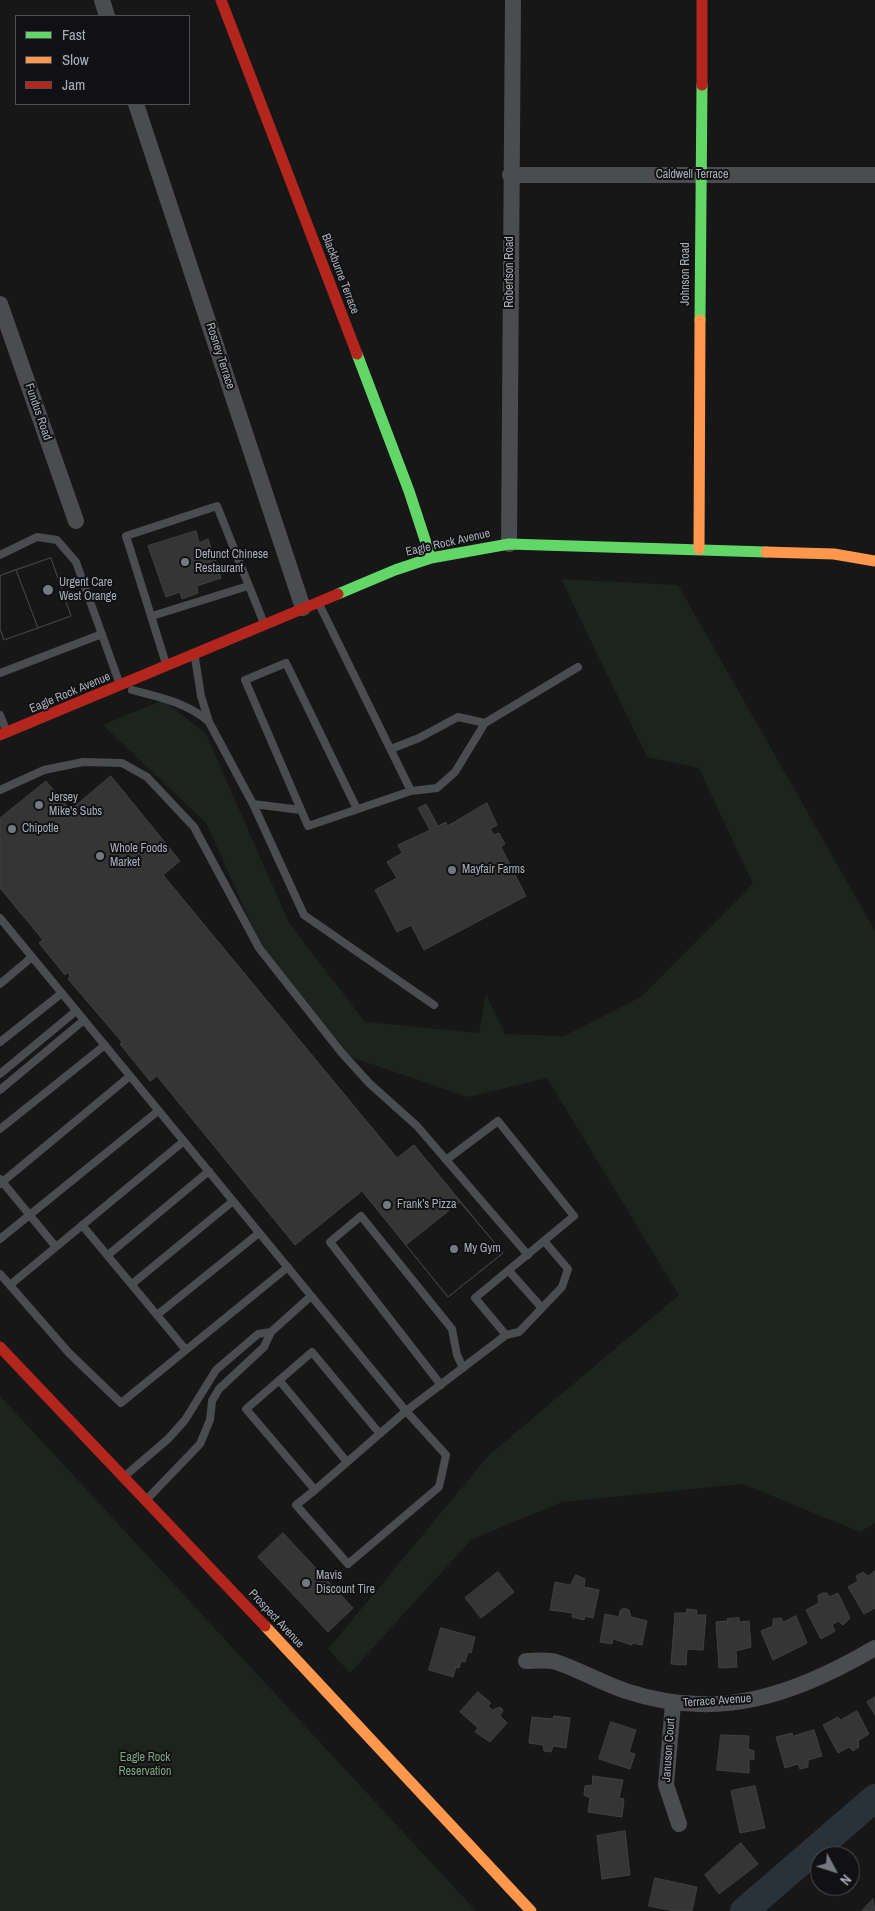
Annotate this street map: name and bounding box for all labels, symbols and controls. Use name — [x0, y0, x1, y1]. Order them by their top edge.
legend — [15, 15, 190, 105]
text: Fast — [62, 24, 85, 45]
text: Slow — [62, 49, 89, 70]
text: Jam — [62, 74, 85, 95]
street label: Caldwell Terrace — [656, 168, 728, 182]
street label: Blackburne Terrace — [318, 232, 362, 316]
street label: Robertson Road — [503, 236, 517, 308]
street label: Johnson Road — [679, 242, 693, 306]
street label: Rosney Terrace — [203, 321, 237, 391]
street label: Fundus Road — [22, 382, 54, 442]
street label: Eagle Rock Avenue — [404, 526, 492, 560]
place label: Defunct Chinese Restaurant — [195, 548, 268, 576]
marker: Defunct Chinese Restaurant — [179, 556, 191, 568]
place label: Urgent Care West Orange — [59, 576, 117, 604]
marker: Urgent Care West Orange — [41, 583, 55, 597]
street label: Eagle Rock Avenue — [27, 670, 113, 716]
place label: Jersey Mike's Subs — [49, 791, 102, 819]
marker: Jersey Mike's Subs — [33, 799, 45, 811]
place label: Chipotle — [22, 822, 59, 836]
marker: Chipotle — [6, 823, 18, 835]
place label: Whole Foods Market — [110, 842, 167, 870]
marker: Whole Foods Market — [94, 850, 106, 862]
place label: Mayfair Farms — [462, 863, 525, 877]
marker: Mayfair Farms — [446, 864, 458, 876]
place label: Frank’s Pizza — [397, 1198, 456, 1212]
marker: Frank’s Pizza — [381, 1199, 393, 1211]
place label: My Gym — [464, 1242, 501, 1256]
marker: My Gym — [448, 1243, 460, 1255]
place label: Mavis Discount Tire — [316, 1569, 375, 1597]
marker: Mavis Discount Tire — [300, 1577, 312, 1589]
street label: Prospect Avenue — [245, 1587, 307, 1651]
street label: Terrace Avenue — [682, 1691, 752, 1711]
street label: Januson Court — [660, 1718, 678, 1782]
park label: Eagle Rock Reservation — [118, 1751, 172, 1779]
north arrow — [810, 1846, 860, 1896]
text: N — [836, 1871, 855, 1889]

